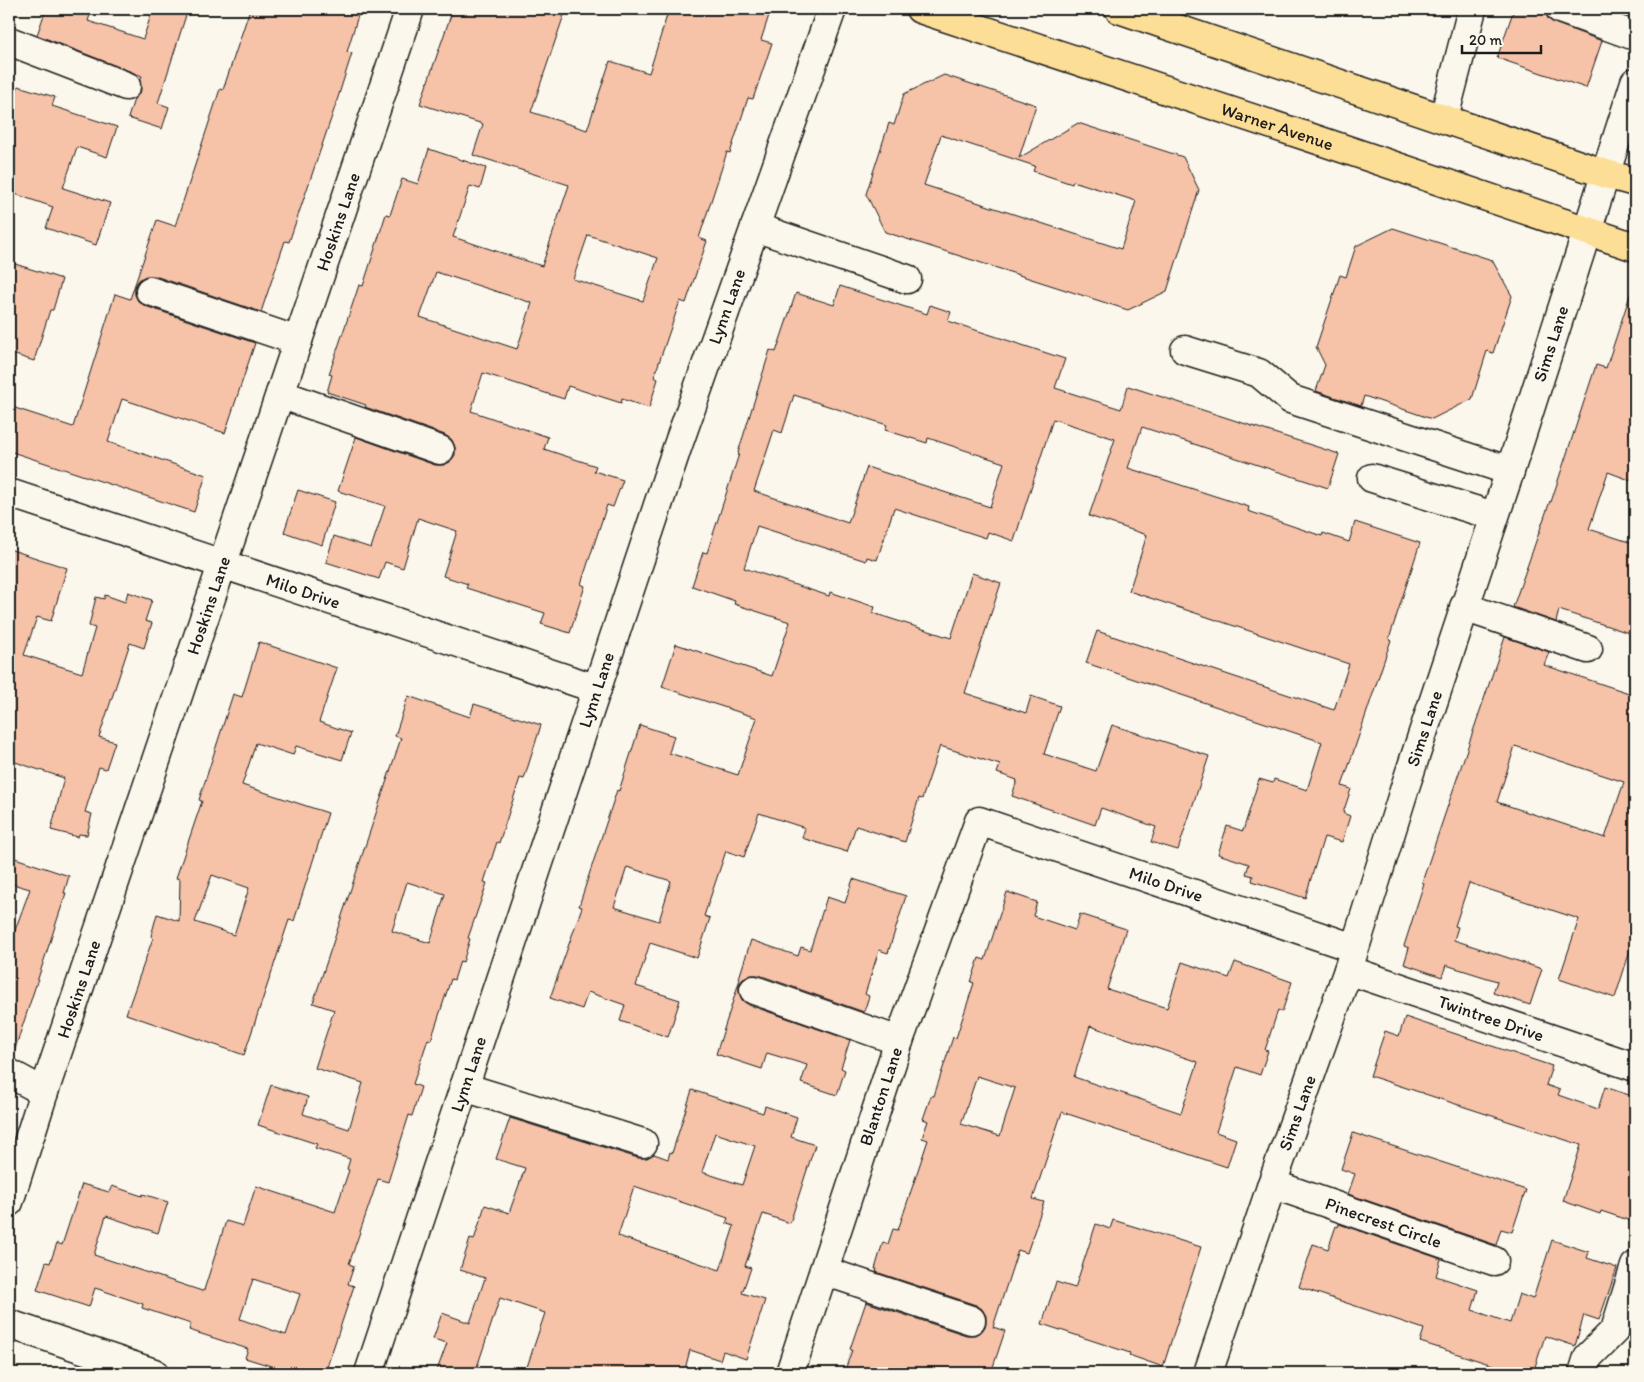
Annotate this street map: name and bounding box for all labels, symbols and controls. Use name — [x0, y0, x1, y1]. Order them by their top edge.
scale bar — [1462, 22, 1540, 54]
text: 20 m — [1469, 31, 1503, 49]
street label: Warner Avenue — [1218, 98, 1336, 155]
street label: Hoskins Lane — [311, 170, 365, 274]
street label: Lynn Lane — [704, 266, 750, 347]
street label: Sims Lane — [1528, 303, 1573, 385]
street label: Hoskins Lane — [182, 553, 235, 658]
street label: Milo Drive — [263, 568, 343, 614]
street label: Lynn Lane — [574, 649, 619, 731]
street label: Sims Lane — [1402, 688, 1447, 769]
street label: Milo Drive — [1126, 862, 1206, 907]
street label: Hoskins Lane — [52, 937, 106, 1041]
street label: Twintree Drive — [1435, 990, 1547, 1046]
street label: Lynn Lane — [446, 1033, 491, 1115]
street label: Blanton Lane — [854, 1044, 907, 1149]
street label: Sims Lane — [1274, 1072, 1321, 1154]
street label: Pinecrest Circle — [1322, 1192, 1445, 1253]

